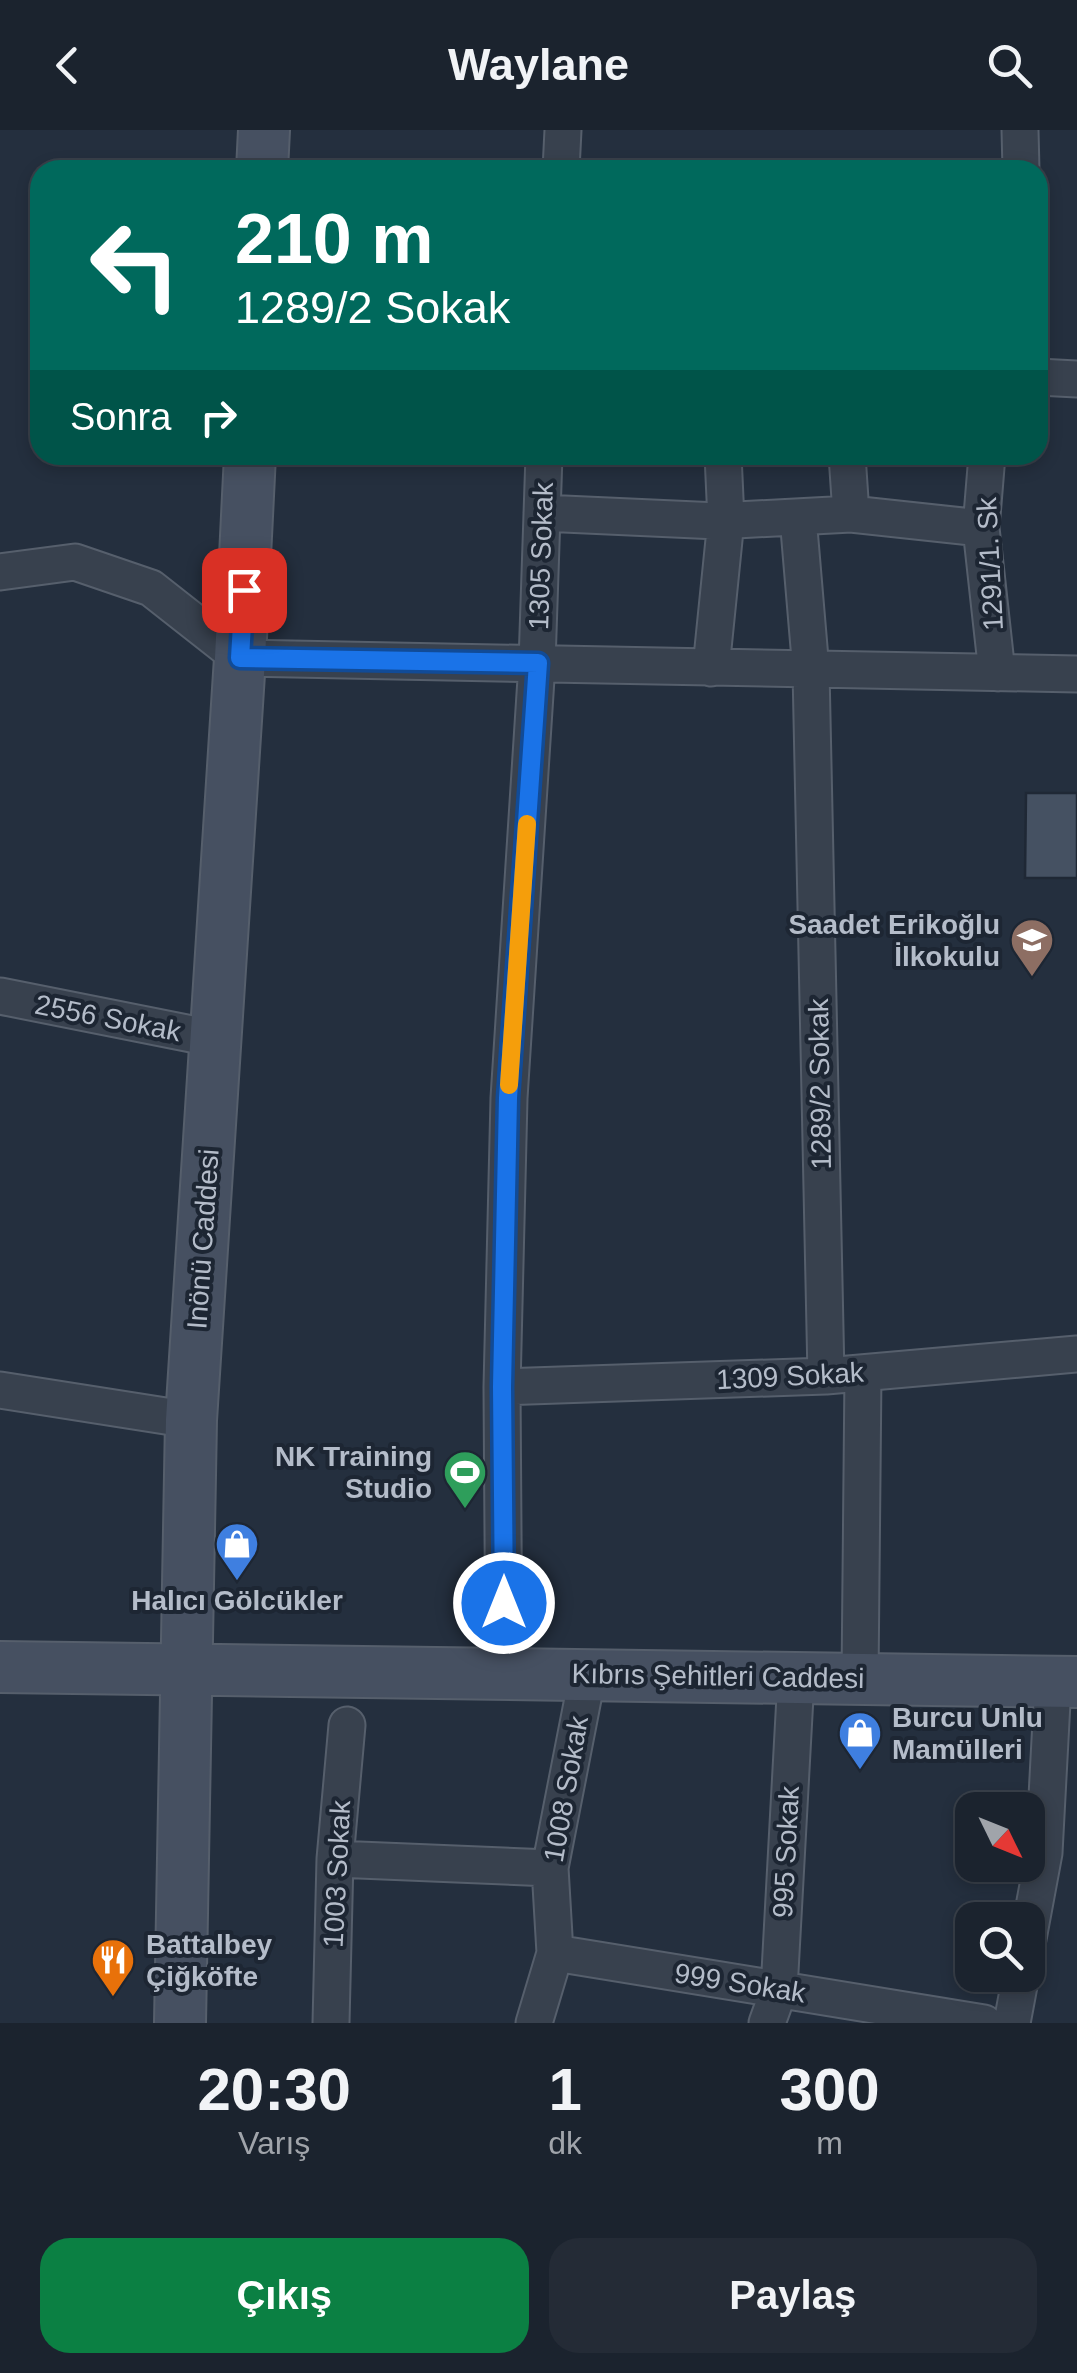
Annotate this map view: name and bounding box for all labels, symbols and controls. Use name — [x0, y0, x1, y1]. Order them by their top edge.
icon: back — [40, 38, 95, 93]
icon: search — [982, 38, 1037, 93]
text: Waylane — [448, 39, 629, 90]
icon: left — [70, 200, 200, 330]
text: 210 m — [235, 200, 433, 278]
text: 1289/2 Sokak — [235, 282, 510, 333]
icon: right — [191, 390, 246, 445]
text: Sonra — [70, 396, 171, 438]
street label: 1305 Sokak — [523, 481, 559, 630]
street label: 1291/1. Sk — [971, 495, 1009, 632]
pin — [202, 548, 287, 633]
icon: arrive — [217, 563, 272, 618]
place label: Saadet Erikoğlu İlkokulu — [788, 909, 1000, 972]
school or university icon: Saadet Erikoğlu İlkokulu — [1009, 917, 1055, 978]
street label: 2556 Sokak — [32, 989, 185, 1048]
street label: 1289/2 Sokak — [803, 997, 837, 1170]
street label: Inönü Caddesi — [181, 1148, 225, 1330]
street label: 1309 Sokak — [715, 1357, 866, 1395]
place label: NK Training Studio — [275, 1441, 432, 1504]
sports icon: NK Training Studio — [442, 1449, 488, 1510]
shop icon: Halıcı Gölcükler — [214, 1521, 260, 1582]
position arrow — [452, 1551, 556, 1655]
place label: Halıcı Gölcükler — [131, 1585, 343, 1616]
street label: Kıbrıs Şehitleri Caddesi — [571, 1658, 865, 1694]
place label: Burcu Unlu Mamülleri — [892, 1702, 1043, 1765]
shop icon: Burcu Unlu Mamülleri — [837, 1710, 883, 1771]
street label: 1008 Sokak — [538, 1713, 594, 1865]
street label: 995 Sokak — [767, 1784, 805, 1919]
north arrow — [955, 1792, 1045, 1882]
map controls — [955, 1792, 1045, 1992]
street label: 1003 Sokak — [318, 1798, 356, 1949]
button: search — [955, 1902, 1045, 1992]
place label: Battalbey Çiğköfte — [146, 1929, 272, 1992]
restaurant icon: Battalbey Çiğköfte — [90, 1937, 136, 1998]
street label: 999 Sokak — [672, 1957, 809, 2009]
text: 20:30 — [197, 2056, 351, 2123]
text: 1 — [548, 2056, 582, 2123]
text: 300 — [779, 2056, 880, 2123]
text: Varış — [238, 2125, 310, 2161]
text: dk — [548, 2125, 582, 2161]
text: m — [816, 2125, 843, 2161]
button: Çıkış — [40, 2238, 529, 2353]
button: Paylaş — [549, 2238, 1037, 2353]

